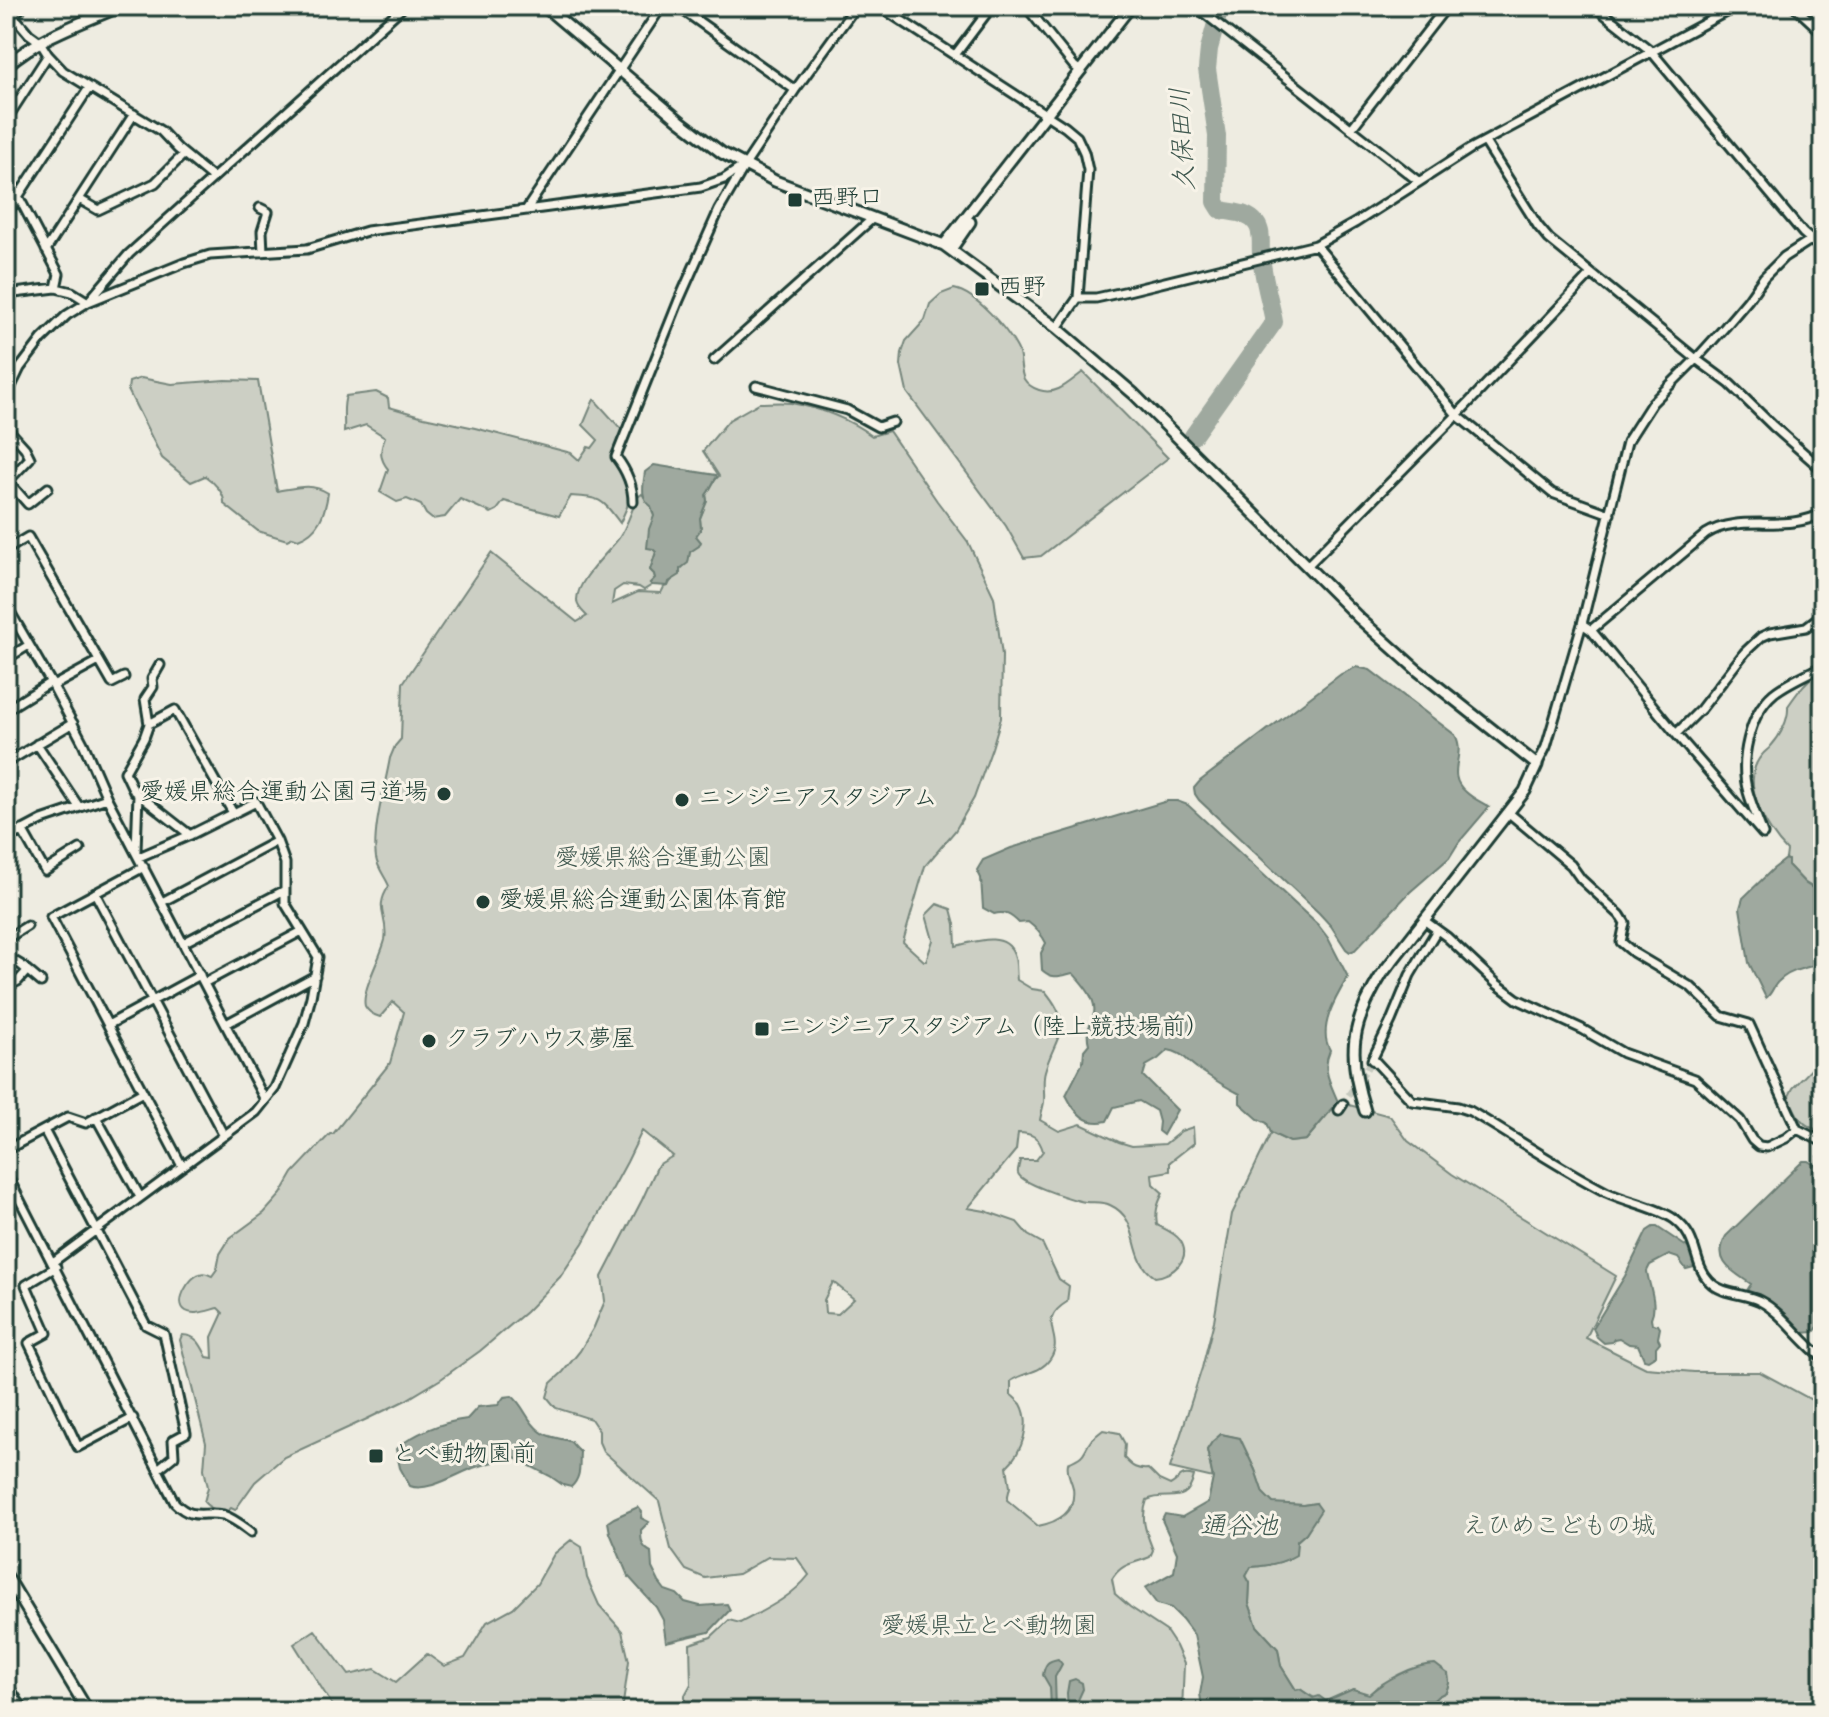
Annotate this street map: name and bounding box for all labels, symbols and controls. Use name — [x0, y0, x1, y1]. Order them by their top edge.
water label: 久保田川 — [1167, 86, 1204, 192]
place label: 西野口 — [811, 186, 883, 215]
marker: 西野口 — [786, 191, 804, 209]
place label: 西野 — [998, 275, 1046, 304]
marker: 西野 — [973, 280, 991, 298]
place label: 愛媛県総合運動公園弓道場 — [140, 779, 428, 809]
marker: 愛媛県総合運動公園弓道場 — [435, 785, 453, 803]
place label: ニンジニアスタジアム — [698, 786, 938, 815]
marker: ニンジニアスタジアム — [673, 791, 691, 809]
park label: 愛媛県総合運動公園 — [555, 845, 771, 875]
place label: 愛媛県総合運動公園体育館 — [499, 887, 787, 917]
marker: 愛媛県総合運動公園体育館 — [474, 893, 492, 911]
place label: ニンジニアスタジアム（陸上競技場前） — [778, 1014, 1210, 1044]
marker: ニンジニアスタジアム（陸上競技場前） — [753, 1020, 771, 1038]
place label: クラブハウス夢屋 — [445, 1026, 636, 1056]
marker: クラブハウス夢屋 — [420, 1032, 438, 1050]
place label: とべ動物園前 — [392, 1441, 536, 1471]
marker: とべ動物園前 — [367, 1447, 385, 1465]
water label: 通谷池 — [1200, 1513, 1279, 1545]
park label: えひめこどもの城 — [1463, 1513, 1655, 1543]
park label: 愛媛県立とべ動物園 — [881, 1613, 1097, 1643]

